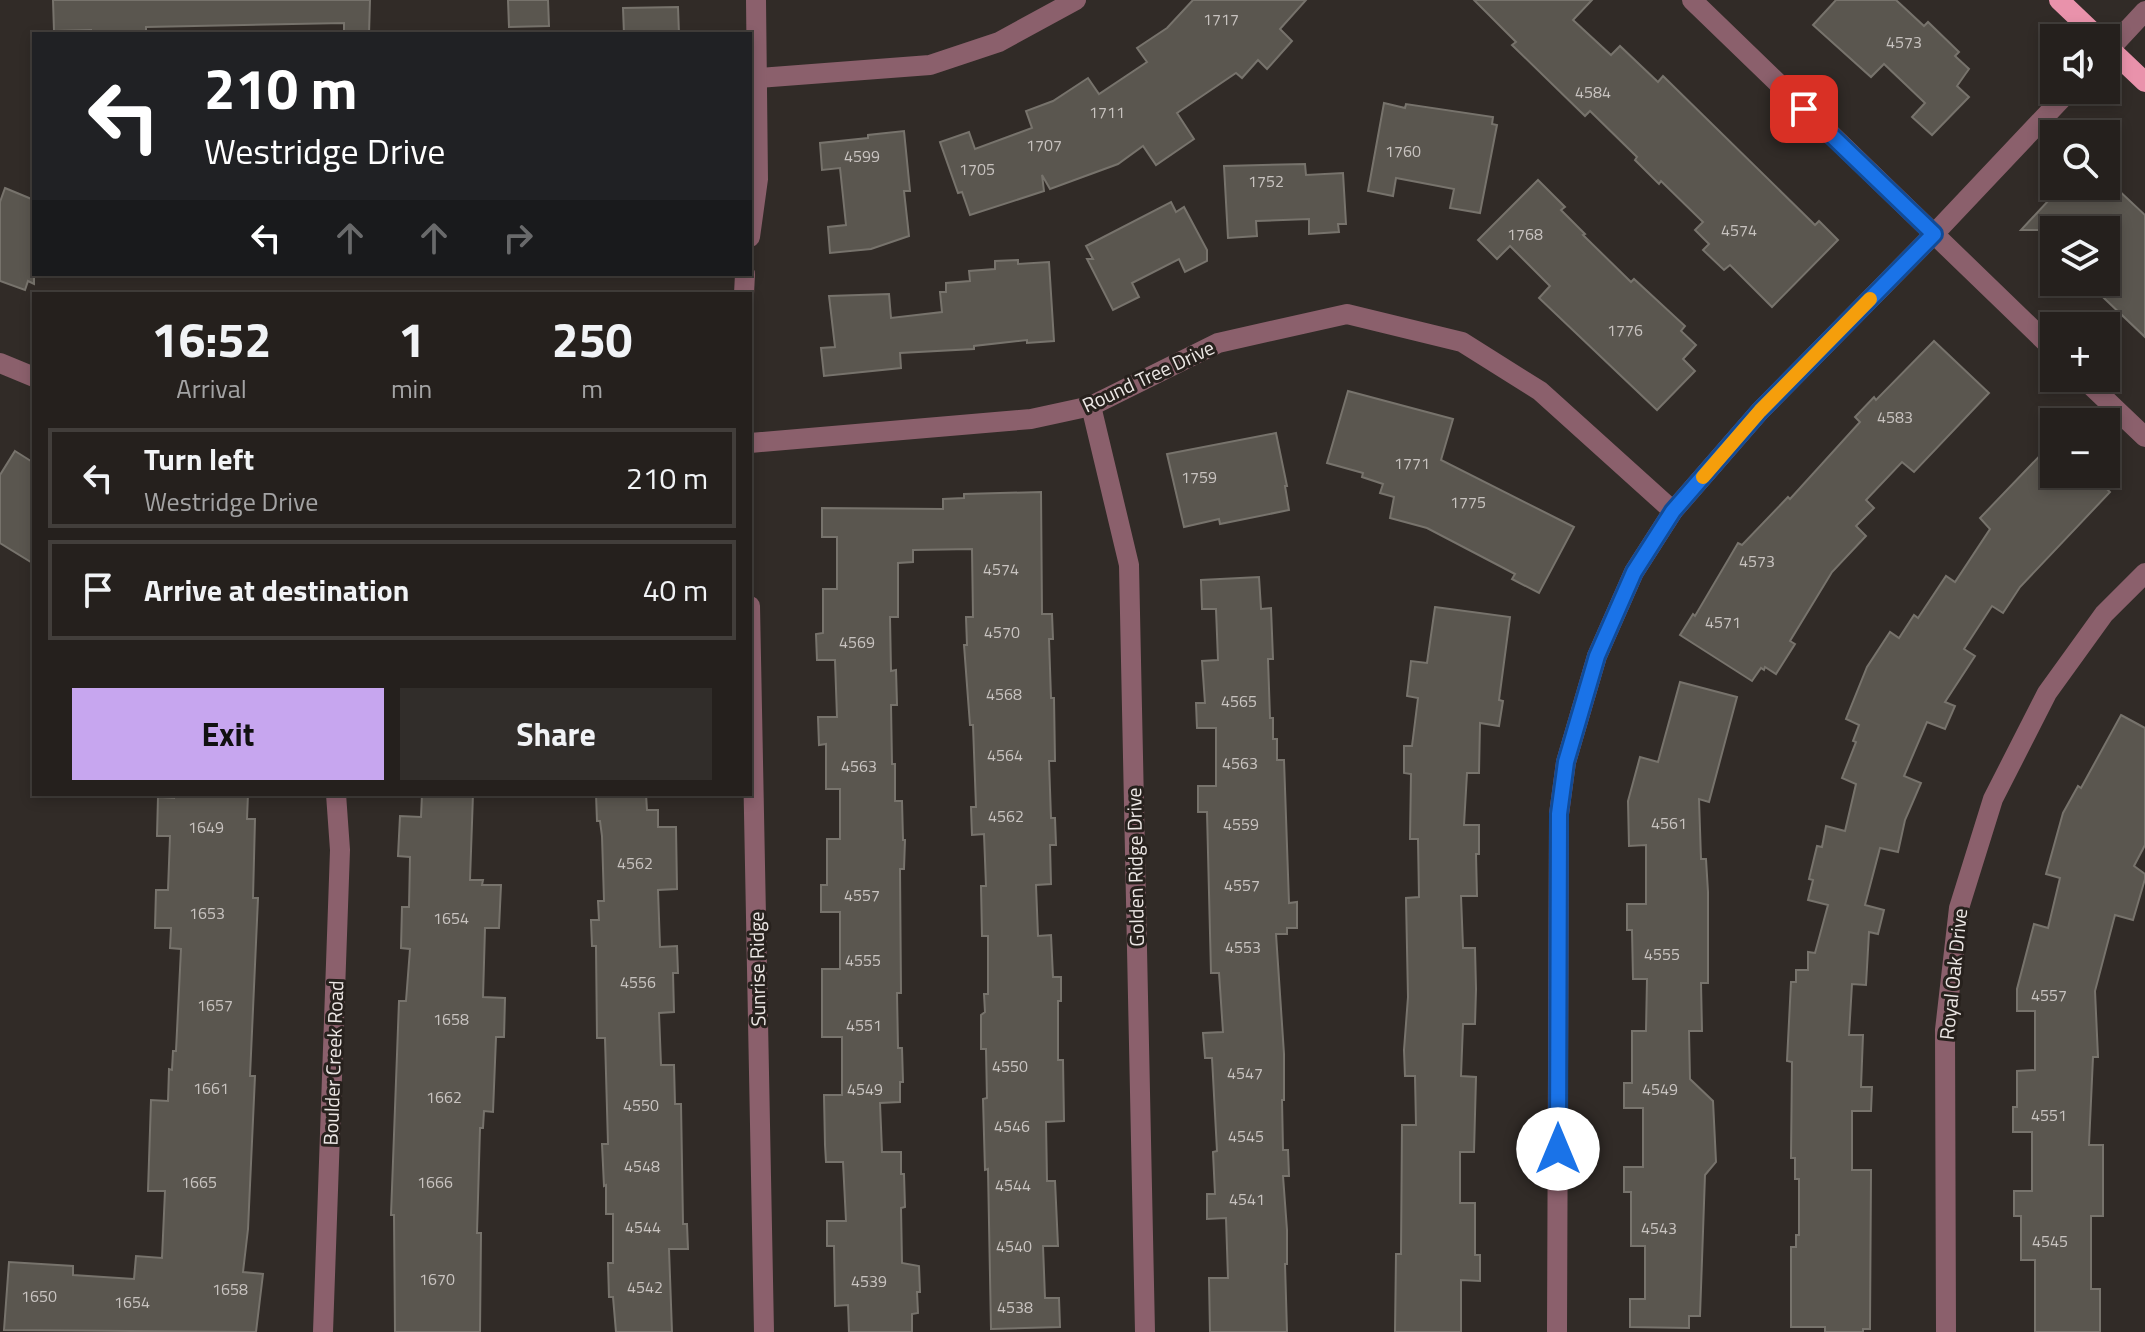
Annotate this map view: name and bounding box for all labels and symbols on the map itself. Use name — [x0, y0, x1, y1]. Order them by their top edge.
house number: 1717 — [1203, 7, 1239, 31]
house number: 4573 — [1886, 30, 1922, 54]
pin — [1770, 75, 1838, 143]
house number: 4584 — [1575, 80, 1611, 104]
house number: 1711 — [1089, 100, 1125, 124]
house number: 1707 — [1026, 133, 1062, 157]
house number: 1760 — [1385, 139, 1421, 163]
house number: 4599 — [844, 144, 880, 168]
house number: 1705 — [959, 157, 995, 181]
house number: 1752 — [1248, 169, 1284, 193]
house number: 4574 — [1721, 218, 1757, 242]
house number: 1768 — [1507, 222, 1543, 246]
house number: 1776 — [1607, 318, 1643, 342]
street label: Round Tree Drive — [1077, 332, 1219, 420]
house number: 4583 — [1877, 405, 1913, 429]
house number: 1771 — [1394, 451, 1430, 475]
house number: 1759 — [1181, 465, 1217, 489]
house number: 1775 — [1450, 490, 1486, 514]
house number: 4573 — [1739, 549, 1775, 573]
house number: 4574 — [983, 557, 1019, 581]
house number: 4571 — [1705, 610, 1741, 634]
house number: 4570 — [984, 620, 1020, 644]
house number: 4569 — [839, 630, 875, 654]
house number: 4568 — [986, 682, 1022, 706]
house number: 4565 — [1221, 689, 1257, 713]
house number: 4564 — [987, 743, 1023, 767]
house number: 4563 — [1222, 751, 1258, 775]
house number: 4563 — [841, 754, 877, 778]
street label: Golden Ridge Drive — [1118, 787, 1152, 947]
house number: 4562 — [988, 804, 1024, 828]
house number: 4561 — [1651, 811, 1687, 835]
house number: 4559 — [1223, 812, 1259, 836]
house number: 1649 — [188, 815, 224, 839]
house number: 4562 — [617, 851, 653, 875]
house number: 4557 — [1224, 873, 1260, 897]
house number: 4557 — [844, 883, 880, 907]
house number: 1653 — [189, 901, 225, 925]
house number: 1654 — [433, 906, 469, 930]
street label: Royal Oak Drive — [1931, 907, 1975, 1041]
street label: Sunrise Ridge — [740, 911, 774, 1027]
house number: 4553 — [1225, 935, 1261, 959]
house number: 4555 — [1644, 942, 1680, 966]
house number: 4555 — [845, 948, 881, 972]
house number: 4556 — [620, 970, 656, 994]
street label: Boulder Creek Road — [315, 980, 351, 1146]
house number: 4557 — [2031, 983, 2067, 1007]
house number: 1657 — [197, 993, 233, 1017]
house number: 1658 — [433, 1007, 469, 1031]
house number: 4551 — [846, 1013, 882, 1037]
house number: 4550 — [992, 1054, 1028, 1078]
house number: 4547 — [1227, 1061, 1263, 1085]
house number: 1661 — [193, 1076, 229, 1100]
house number: 4549 — [847, 1077, 883, 1101]
house number: 4549 — [1642, 1077, 1678, 1101]
house number: 1662 — [426, 1085, 462, 1109]
house number: 4550 — [623, 1093, 659, 1117]
house number: 4551 — [2031, 1103, 2067, 1127]
position arrow — [1516, 1107, 1600, 1191]
house number: 4546 — [994, 1114, 1030, 1138]
house number: 4545 — [1228, 1124, 1264, 1148]
house number: 4548 — [624, 1154, 660, 1178]
house number: 1665 — [181, 1170, 217, 1194]
house number: 1666 — [417, 1170, 453, 1194]
house number: 4544 — [995, 1173, 1031, 1197]
house number: 4541 — [1229, 1187, 1265, 1211]
house number: 4544 — [625, 1215, 661, 1239]
house number: 4543 — [1641, 1216, 1677, 1240]
house number: 4545 — [2032, 1229, 2068, 1253]
house number: 4540 — [996, 1234, 1032, 1258]
house number: 1670 — [419, 1267, 455, 1291]
house number: 4539 — [851, 1269, 887, 1293]
house number: 4542 — [627, 1275, 663, 1299]
house number: 1658 — [212, 1277, 248, 1301]
house number: 1650 — [21, 1284, 57, 1308]
house number: 1654 — [114, 1290, 150, 1314]
house number: 4538 — [997, 1295, 1033, 1319]

